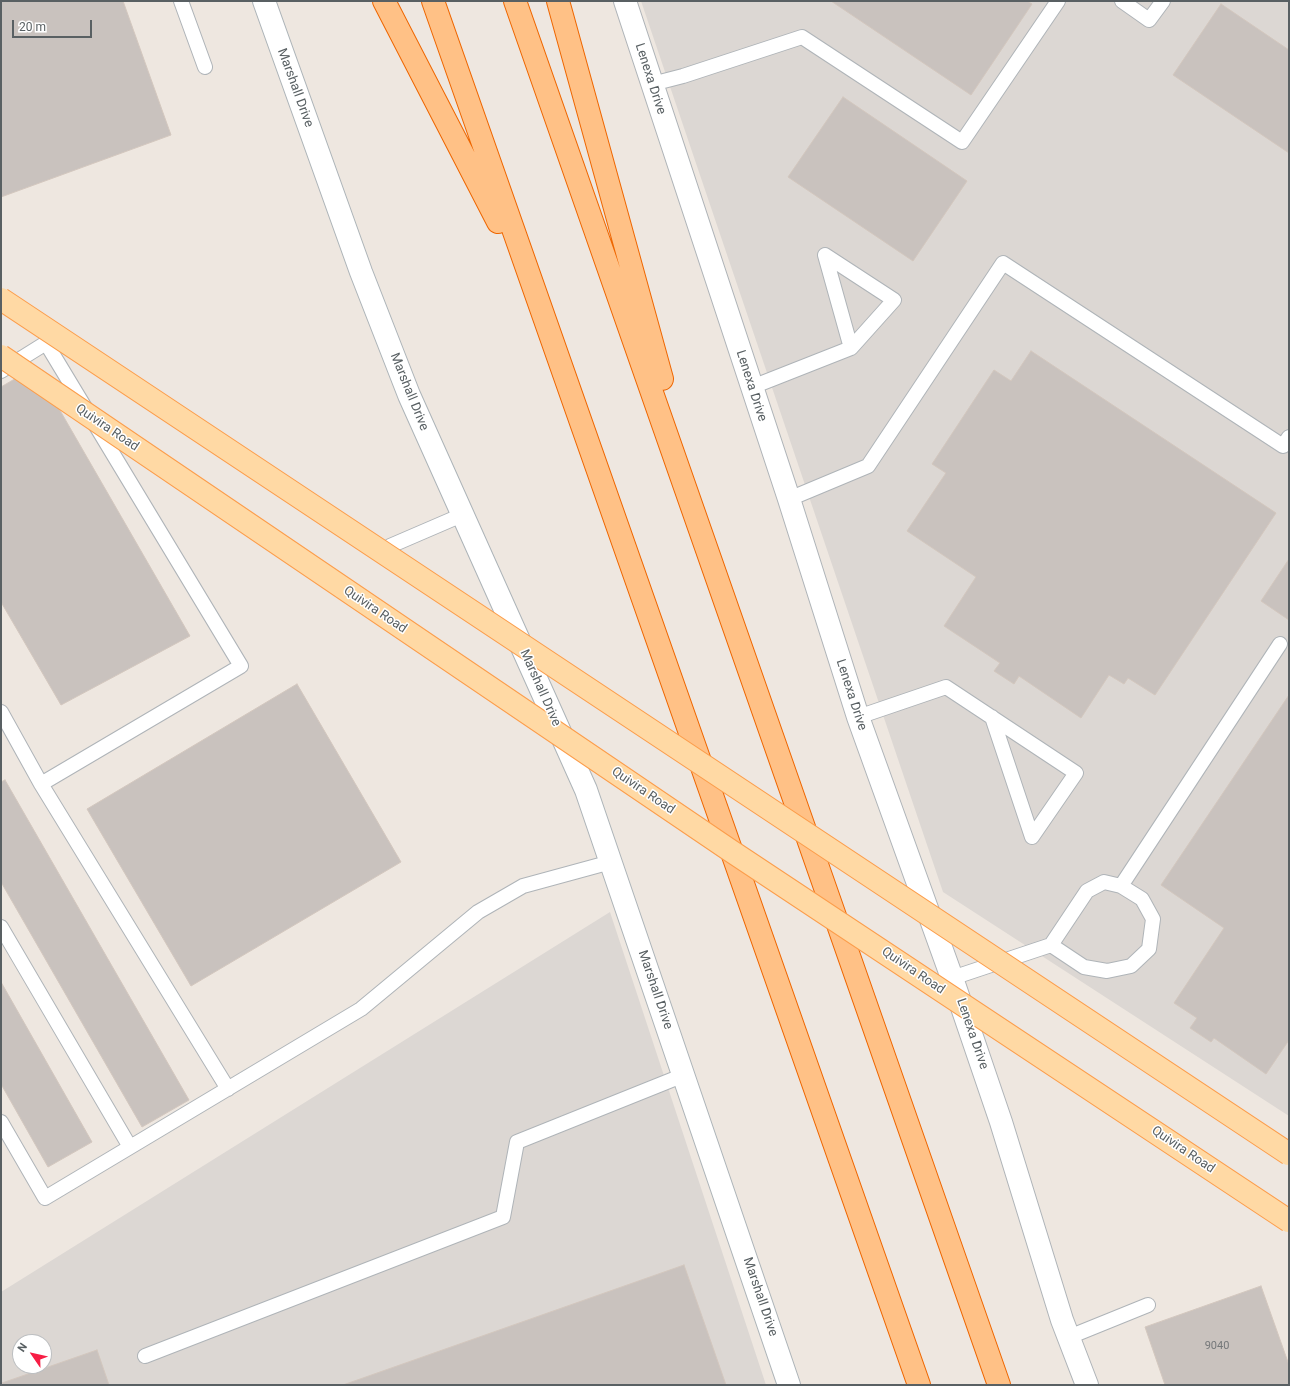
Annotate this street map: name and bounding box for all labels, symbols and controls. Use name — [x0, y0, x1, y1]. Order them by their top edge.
scale bar — [14, 12, 94, 38]
text: 20 m — [19, 20, 46, 34]
street label: Lenexa Drive — [631, 41, 669, 117]
street label: Marshall Drive — [274, 47, 316, 129]
street label: Lenexa Drive — [732, 348, 770, 424]
street label: Marshall Drive — [386, 351, 432, 433]
street label: Quivira Road — [72, 401, 142, 455]
street label: Quivira Road — [340, 583, 410, 637]
street label: Marshall Drive — [516, 647, 564, 729]
street label: Lenexa Drive — [832, 657, 870, 733]
street label: Quivira Road — [608, 764, 678, 818]
street label: Quivira Road — [878, 944, 948, 998]
street label: Marshall Drive — [634, 948, 676, 1032]
street label: Lenexa Drive — [953, 997, 991, 1071]
street label: Quivira Road — [1148, 1123, 1218, 1177]
street label: Marshall Drive — [739, 1255, 781, 1339]
north arrow — [12, 1334, 52, 1374]
house number: 9040 — [1205, 1339, 1229, 1353]
text: N — [15, 1341, 30, 1354]

